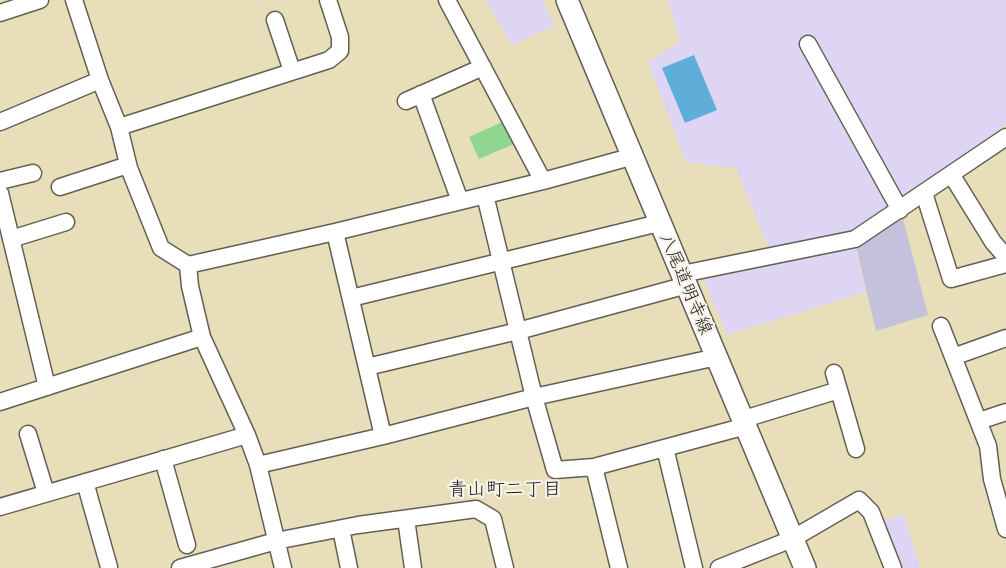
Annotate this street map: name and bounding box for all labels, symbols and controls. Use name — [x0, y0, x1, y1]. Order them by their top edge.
street label: 八尾道明寺線 — [655, 230, 717, 338]
district label: 青山町二丁目 — [448, 478, 562, 500]

